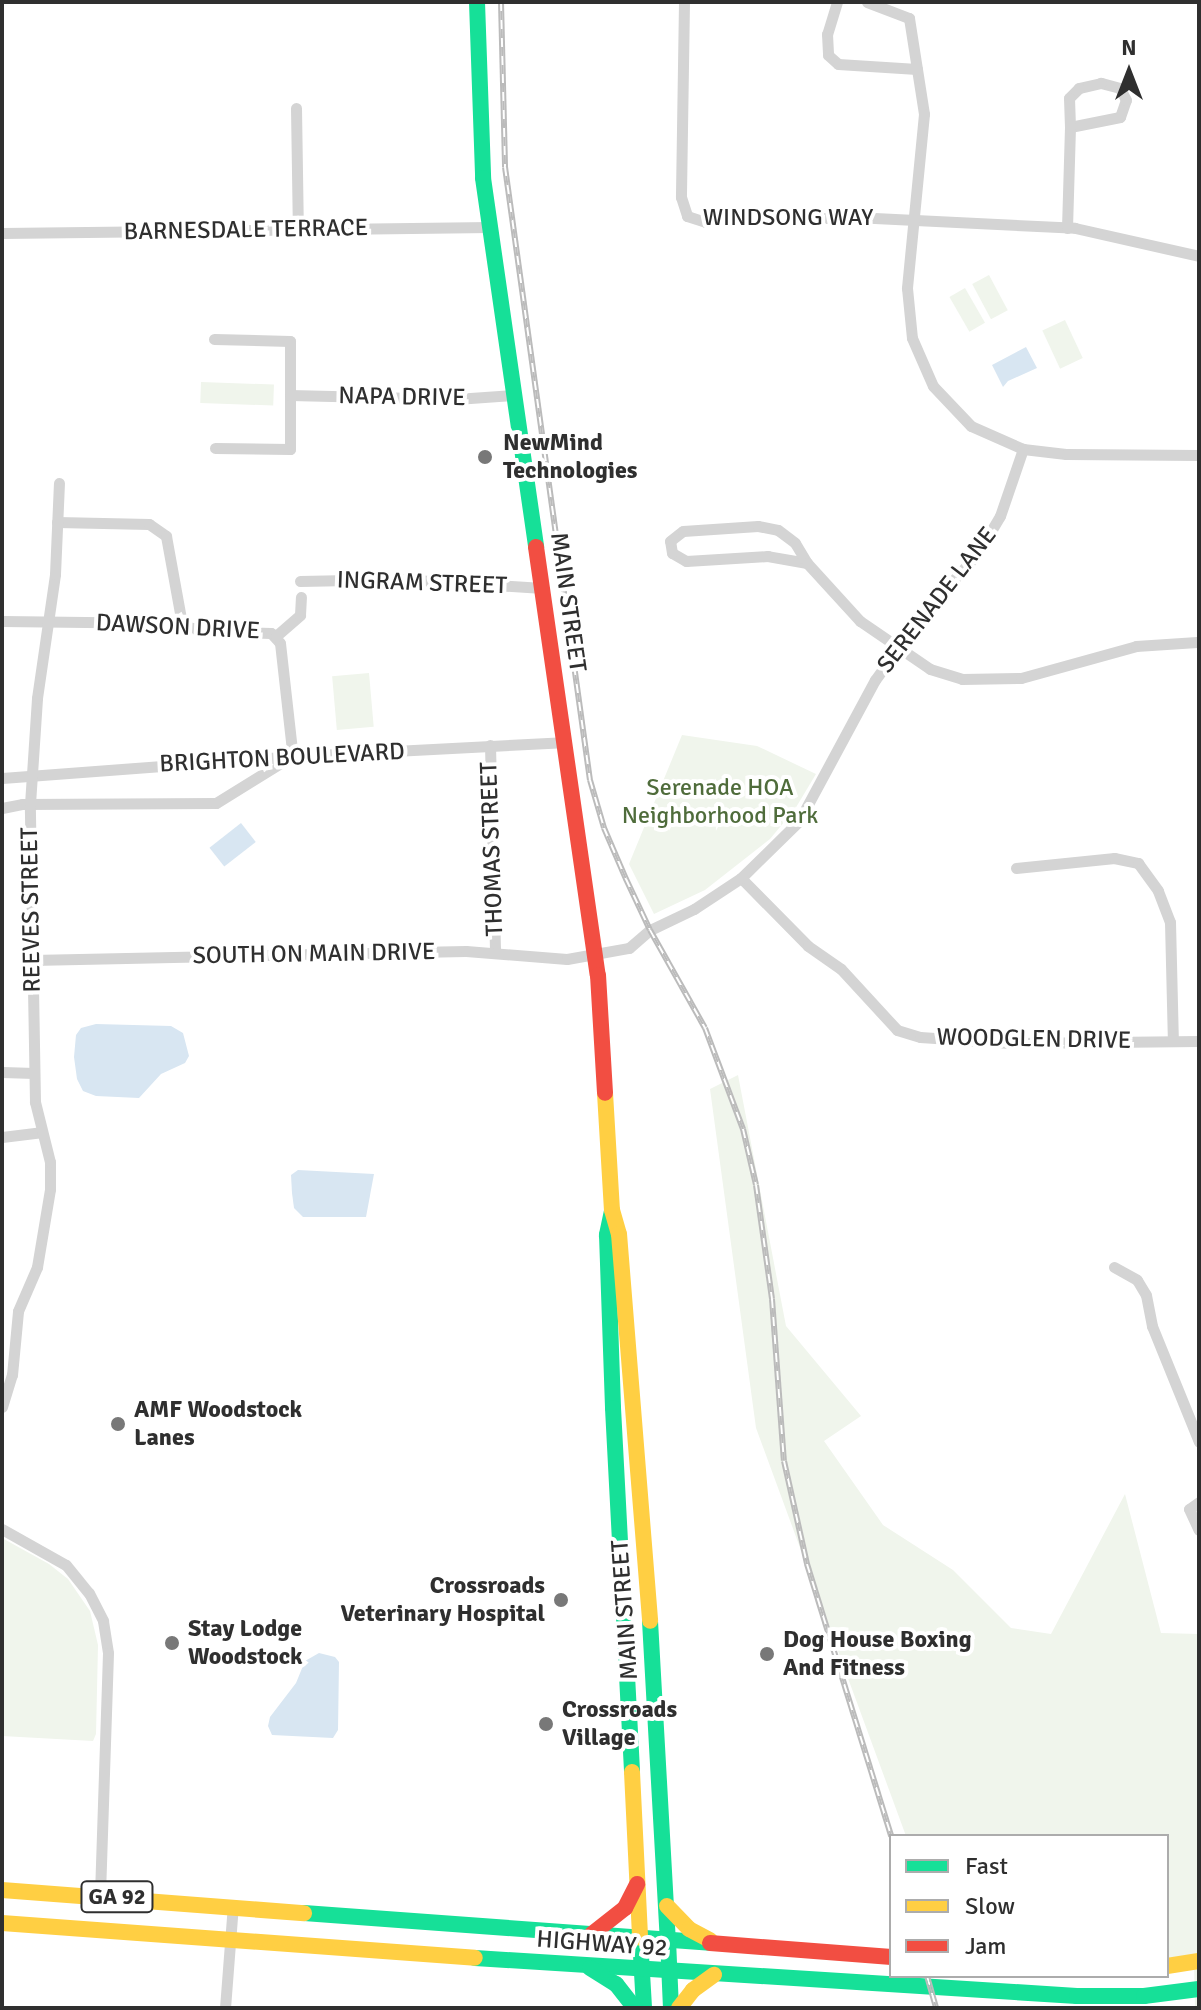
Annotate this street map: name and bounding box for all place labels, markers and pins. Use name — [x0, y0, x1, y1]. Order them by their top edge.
place label: NewMind Technologies — [503, 429, 637, 485]
marker: NewMind Technologies — [474, 446, 496, 468]
place label: AMF Woodstock Lanes — [134, 1396, 302, 1452]
marker: AMF Woodstock Lanes — [109, 1415, 127, 1433]
place label: Crossroads Veterinary Hospital — [340, 1572, 545, 1628]
marker: Crossroads Veterinary Hospital — [552, 1591, 570, 1609]
place label: Stay Lodge Woodstock — [188, 1615, 303, 1671]
place label: Dog House Boxing And Fitness — [783, 1626, 972, 1682]
marker: Stay Lodge Woodstock — [163, 1634, 181, 1652]
marker: Dog House Boxing And Fitness — [758, 1645, 776, 1663]
place label: Crossroads Village — [562, 1696, 677, 1752]
marker: Crossroads Village — [537, 1715, 555, 1733]

